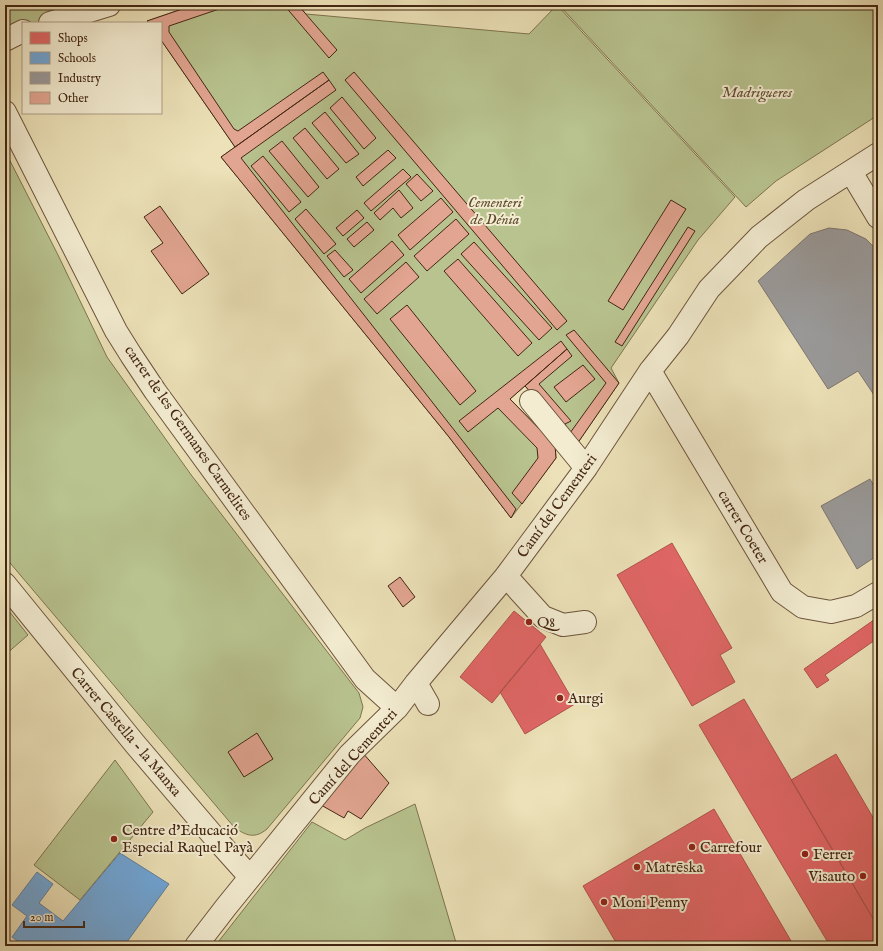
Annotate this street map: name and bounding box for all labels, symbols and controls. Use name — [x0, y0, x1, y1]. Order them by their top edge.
legend — [22, 22, 162, 114]
text: Shops — [58, 31, 88, 47]
text: Schools — [58, 51, 96, 66]
text: Industry — [58, 71, 101, 86]
park label: Madrigueres — [722, 83, 793, 103]
text: Other — [58, 91, 89, 106]
park label: Cementeri de Dénia — [468, 193, 524, 229]
street label: carrer de les Germanes Carmelites — [120, 342, 256, 524]
street label: Camí del Cementeri — [513, 450, 601, 562]
street label: carrer Coeter — [714, 487, 773, 568]
place label: Q8 — [537, 613, 560, 632]
marker: Q8 — [524, 617, 534, 627]
street label: Carrer Castella - la Manxa — [66, 664, 186, 801]
place label: Aurgi — [567, 689, 604, 708]
marker: Aurgi — [555, 693, 565, 703]
street label: Camí del Cementeri — [304, 705, 402, 809]
place label: Centre d'Educació Especial Raquel Payà — [122, 821, 253, 857]
marker: Centre d'Educació Especial Raquel Payà — [109, 834, 119, 844]
place label: Carrefour — [700, 838, 762, 857]
marker: Carrefour — [687, 842, 697, 852]
place label: Ferrer — [813, 845, 853, 864]
marker: Ferrer — [800, 849, 810, 859]
place label: Matrēska — [645, 858, 703, 877]
marker: Matrēska — [632, 862, 642, 872]
place label: Visauto — [807, 867, 855, 886]
marker: Visauto — [858, 871, 868, 881]
place label: Moni Penny — [612, 893, 688, 912]
marker: Moni Penny — [599, 897, 609, 907]
scale bar — [24, 903, 84, 929]
text: 20 m — [30, 910, 53, 925]

